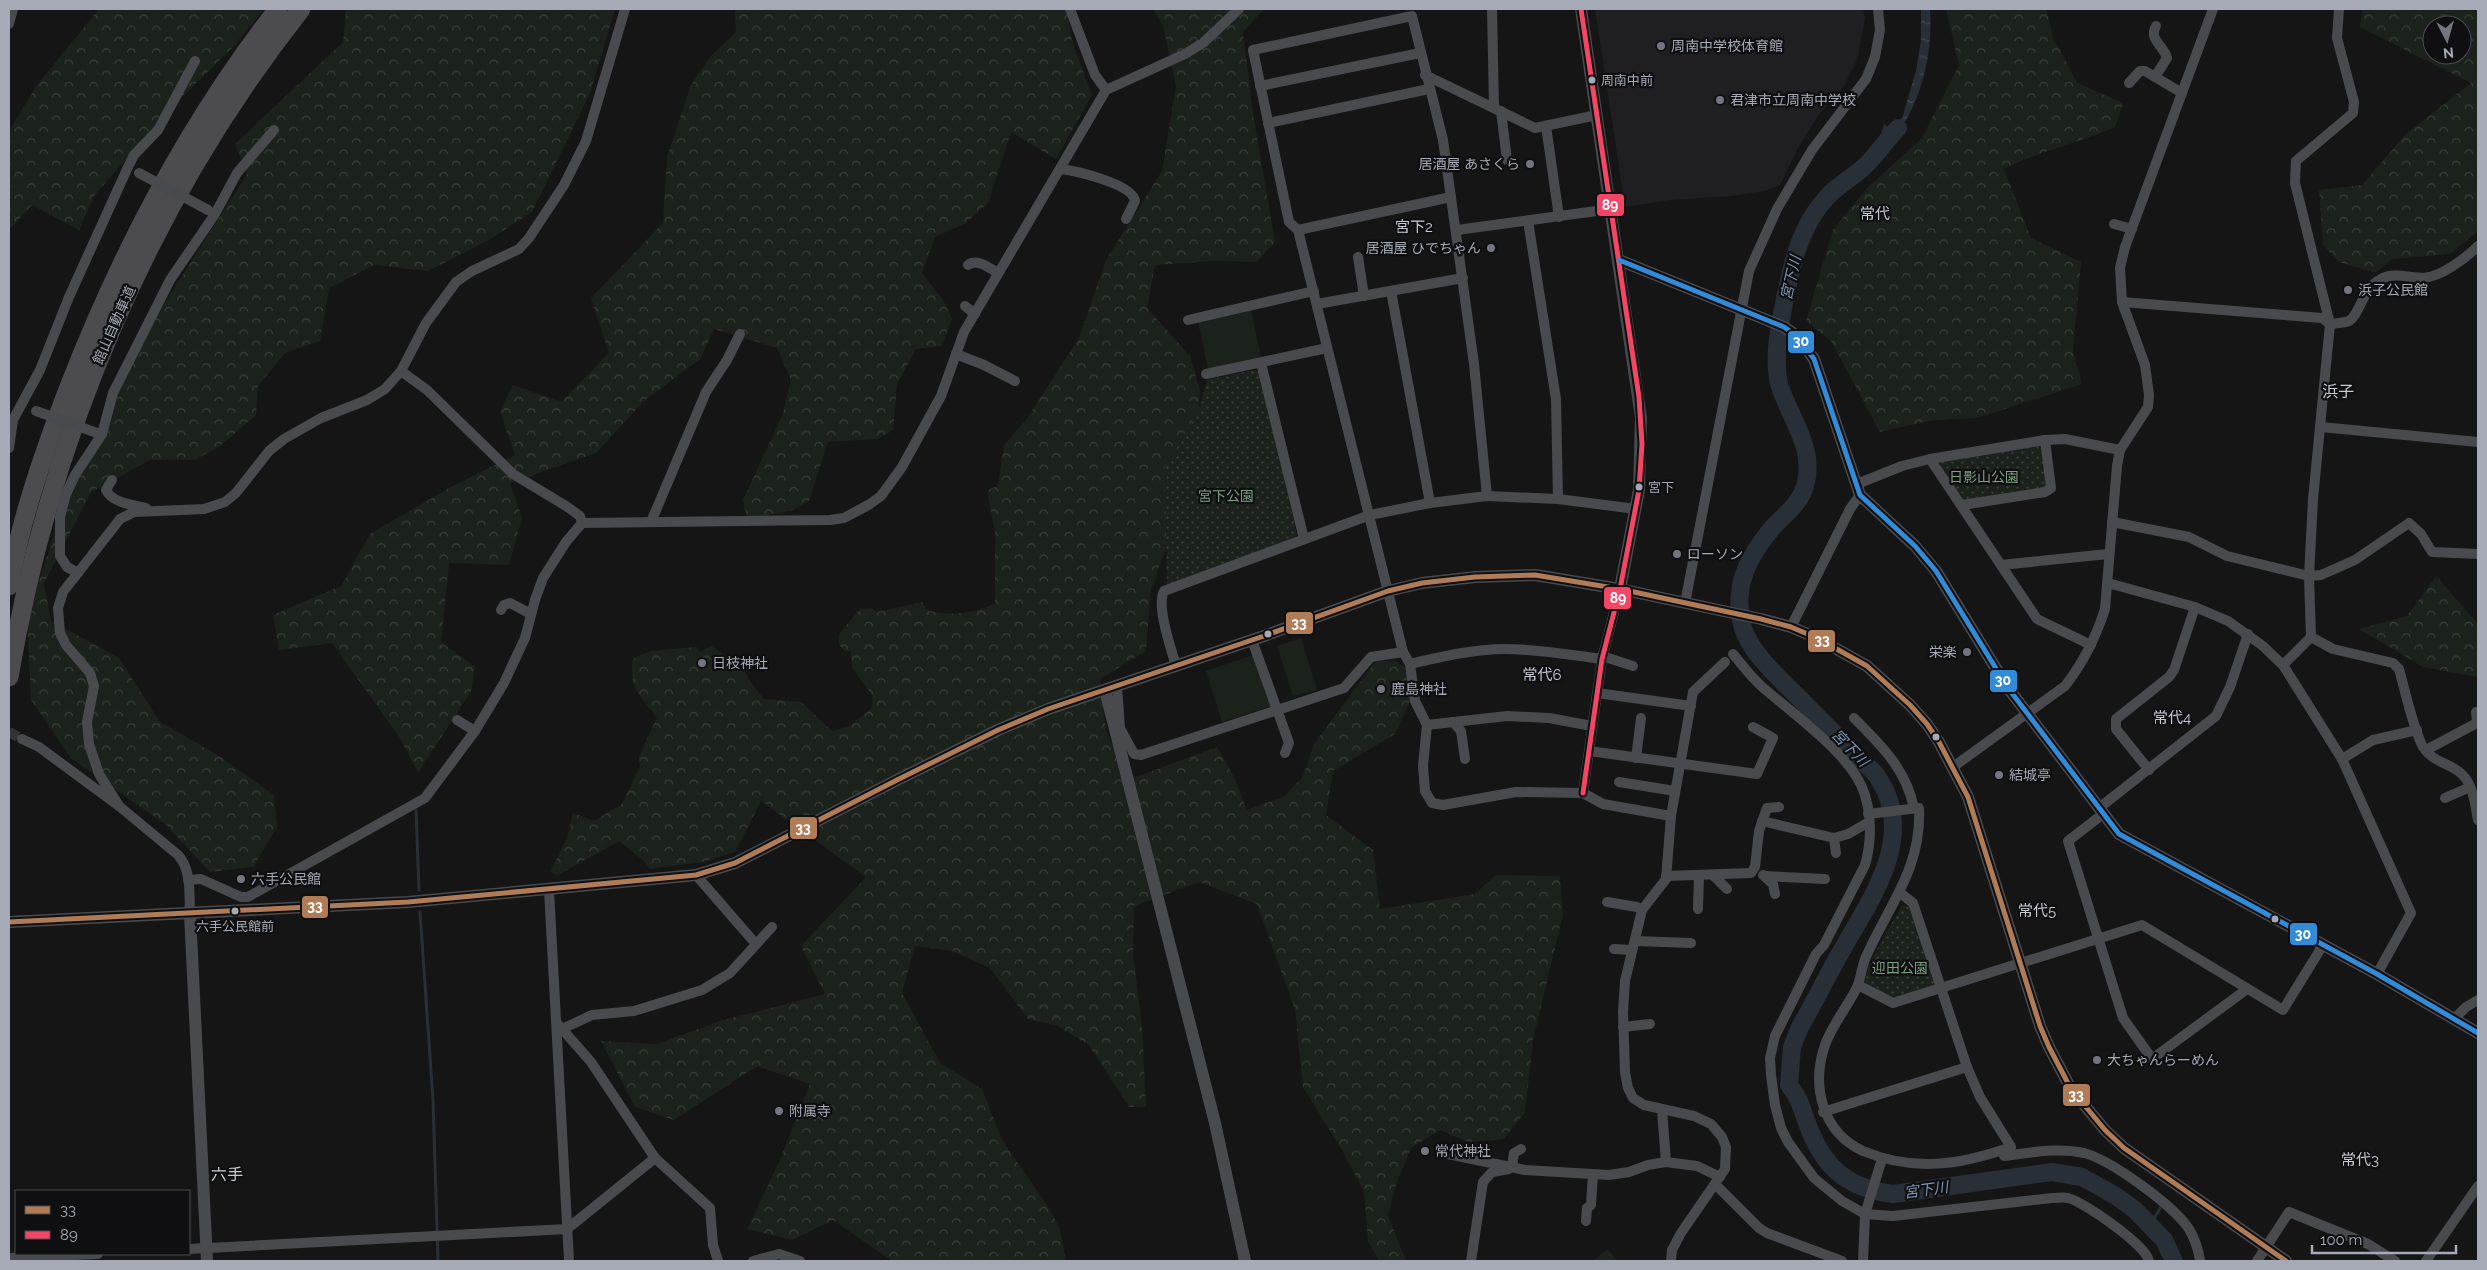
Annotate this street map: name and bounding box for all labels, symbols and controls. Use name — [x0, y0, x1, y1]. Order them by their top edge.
north arrow — [2422, 15, 2472, 65]
place label: 周南中学校体育館 — [1671, 38, 1783, 54]
marker: 周南中学校体育館 — [1655, 40, 1667, 52]
text: N — [2442, 44, 2455, 61]
place label: 周南中前 — [1601, 73, 1653, 88]
marker: 周南中前 — [1587, 75, 1597, 85]
place label: 君津市立周南中学校 — [1730, 92, 1856, 108]
marker: 君津市立周南中学校 — [1714, 94, 1726, 106]
place label: 居酒屋 あさくら — [1418, 156, 1520, 172]
marker: 居酒屋 あさくら — [1524, 158, 1536, 170]
line badge: 89 — [1596, 193, 1625, 217]
text: 89 — [1602, 197, 1618, 213]
district label: 常代 — [1860, 205, 1890, 223]
district label: 宮下2 — [1395, 218, 1433, 236]
place label: 居酒屋 ひでちゃん — [1365, 240, 1481, 256]
marker: 居酒屋 ひでちゃん — [1485, 242, 1497, 254]
water label: 宮下川 — [1777, 252, 1805, 302]
place label: 浜子公民館 — [2358, 282, 2428, 298]
street label: 館山自動車道 — [90, 283, 138, 367]
marker: 浜子公民館 — [2342, 284, 2354, 296]
line badge: 30 — [1787, 330, 1815, 354]
text: 30 — [1793, 333, 1809, 349]
district label: 浜子 — [2322, 382, 2354, 401]
park label: 日影山公園 — [1949, 469, 2019, 485]
place label: 宮下 — [1648, 480, 1674, 495]
marker: 宮下 — [1634, 482, 1644, 492]
park label: 宮下公園 — [1198, 488, 1254, 504]
place label: ローソン — [1687, 546, 1743, 562]
marker: ローソン — [1671, 548, 1683, 560]
line badge: 89 — [1603, 586, 1632, 610]
text: 89 — [1610, 590, 1626, 606]
line badge: 33 — [1285, 611, 1314, 635]
text: 33 — [1291, 615, 1307, 631]
unlabelled marker — [1263, 629, 1273, 639]
line badge: 33 — [1807, 629, 1836, 653]
text: 33 — [1814, 632, 1830, 648]
place label: 栄楽 — [1929, 644, 1957, 660]
marker: 栄楽 — [1961, 646, 1973, 658]
place label: 日枝神社 — [712, 655, 768, 671]
marker: 日枝神社 — [696, 657, 708, 669]
district label: 常代6 — [1522, 666, 1562, 684]
line badge: 30 — [1989, 669, 2018, 693]
text: 30 — [1995, 672, 2011, 688]
place label: 鹿島神社 — [1391, 681, 1447, 697]
marker: 鹿島神社 — [1375, 683, 1387, 695]
district label: 常代4 — [2153, 709, 2191, 727]
water label: 宮下川 — [1828, 726, 1873, 772]
unlabelled marker — [1931, 732, 1941, 742]
place label: 結城亭 — [2009, 767, 2051, 783]
marker: 結城亭 — [1993, 769, 2005, 781]
line badge: 33 — [789, 816, 818, 840]
text: 33 — [795, 820, 811, 836]
place label: 六手公民館 — [251, 871, 321, 887]
marker: 六手公民館 — [235, 873, 247, 885]
line badge: 33 — [301, 895, 329, 919]
text: 33 — [307, 898, 323, 914]
district label: 常代5 — [2018, 902, 2056, 920]
marker: 六手公民館前 — [230, 906, 240, 916]
unlabelled marker — [2270, 914, 2280, 924]
place label: 六手公民館前 — [196, 919, 274, 934]
line badge: 30 — [2289, 922, 2318, 946]
text: 30 — [2295, 926, 2311, 942]
park label: 迎田公園 — [1872, 960, 1928, 976]
place label: 大ちゃんらーめん — [2107, 1052, 2219, 1068]
marker: 大ちゃんらーめん — [2091, 1054, 2103, 1066]
line badge: 33 — [2062, 1083, 2091, 1107]
text: 33 — [2068, 1087, 2084, 1103]
place label: 附属寺 — [789, 1103, 831, 1119]
marker: 附属寺 — [773, 1105, 785, 1117]
place label: 常代神社 — [1435, 1143, 1491, 1159]
marker: 常代神社 — [1419, 1145, 1431, 1157]
district label: 常代3 — [2341, 1151, 2379, 1169]
district label: 六手 — [211, 1165, 243, 1184]
water label: 宮下川 — [1902, 1178, 1952, 1202]
legend — [15, 1190, 190, 1255]
text: 33 — [60, 1201, 76, 1219]
scale bar — [2312, 1222, 2456, 1254]
text: 89 — [60, 1226, 78, 1244]
text: 100 m — [2320, 1231, 2362, 1249]

